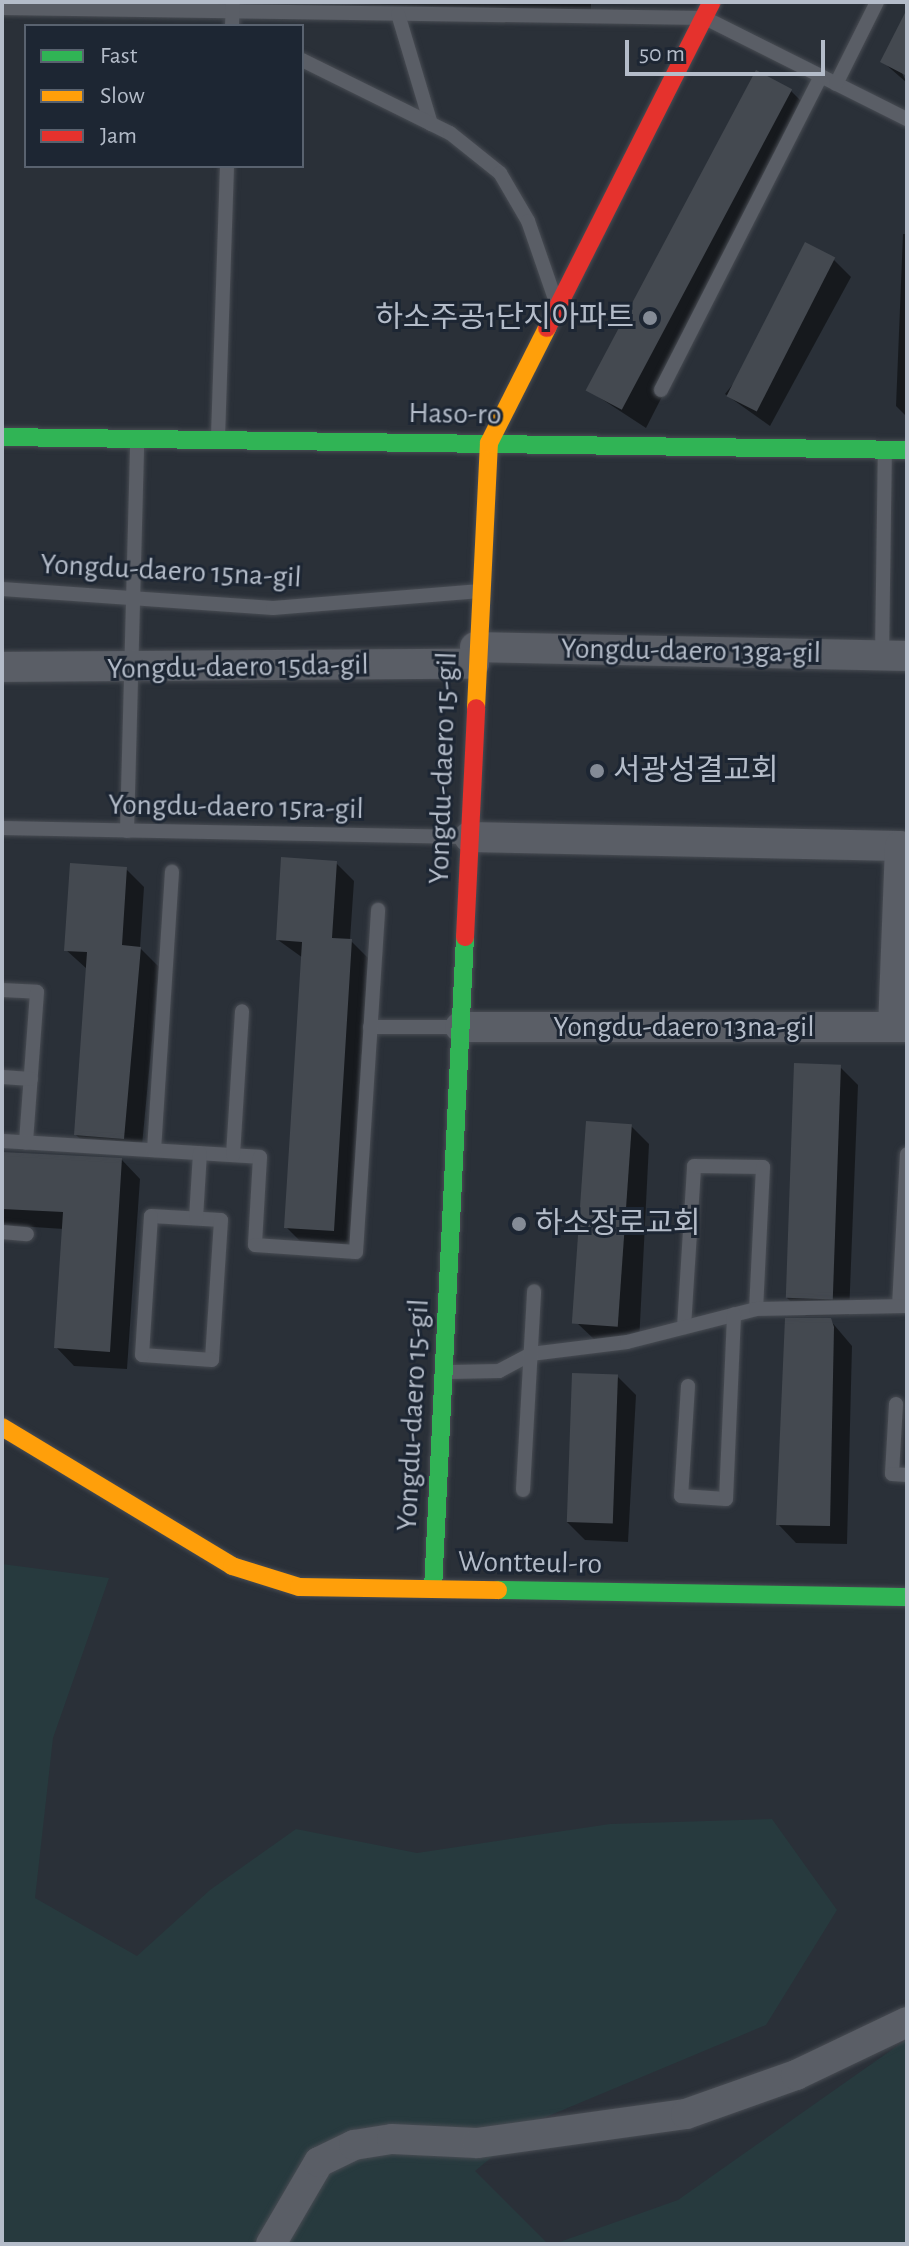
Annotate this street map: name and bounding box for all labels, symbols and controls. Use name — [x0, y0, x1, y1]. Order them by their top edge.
legend — [24, 24, 304, 168]
scale bar — [629, 24, 829, 74]
text: 50 m — [639, 42, 685, 66]
text: Fast — [100, 44, 137, 68]
text: Slow — [100, 84, 145, 108]
text: Jam — [100, 124, 137, 148]
place label: 하소주공1단지아파트 — [375, 300, 634, 336]
marker: 하소주공1단지아파트 — [641, 309, 659, 327]
street label: Haso-ro — [408, 395, 502, 433]
street label: Yongdu-daero 15na-gil — [39, 546, 303, 596]
street label: Yongdu-daero 13ga-gil — [561, 631, 821, 671]
street label: Yongdu-daero 15da-gil — [107, 647, 369, 687]
street label: Yongdu-daero 15-gil — [421, 651, 465, 885]
place label: 서광성결교회 — [613, 753, 779, 789]
marker: 서광성결교회 — [588, 762, 606, 780]
street label: Yongdu-daero 15ra-gil — [108, 787, 364, 827]
street label: Yongdu-daero 13na-gil — [553, 1009, 815, 1045]
place label: 하소장로교회 — [535, 1206, 701, 1242]
marker: 하소장로교회 — [510, 1215, 528, 1233]
street label: Yongdu-daero 15-gil — [389, 1298, 437, 1532]
street label: Wontteul-ro — [458, 1544, 602, 1582]

